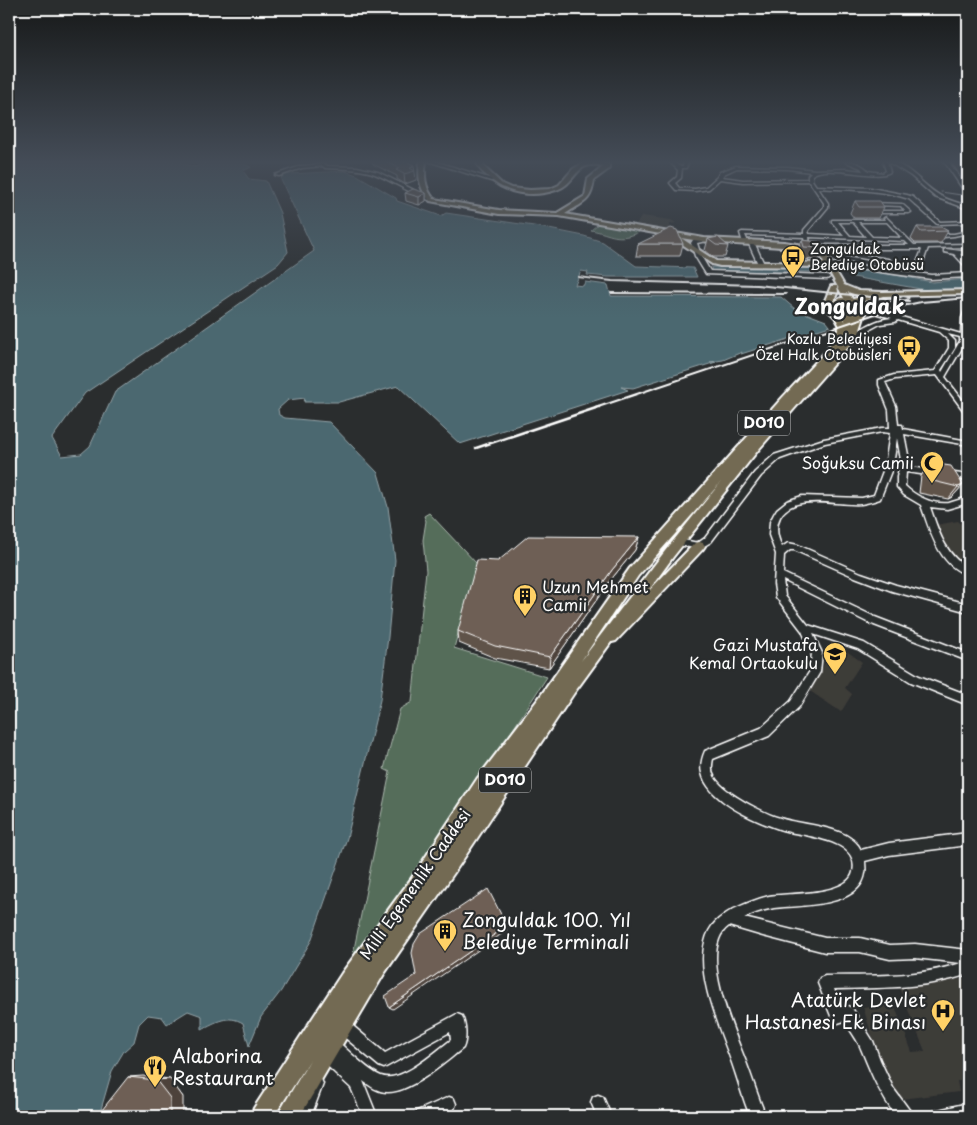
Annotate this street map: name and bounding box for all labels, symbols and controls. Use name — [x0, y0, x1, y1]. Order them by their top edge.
place label: Zonguldak Belediye Otobüsü — [810, 238, 924, 275]
bus stop icon: Zonguldak Belediye Otobüsü — [780, 244, 806, 278]
district label: Zonguldak — [794, 289, 906, 321]
place label: Kozlu Belediyesi Özel Halk Otobüsleri — [755, 328, 892, 365]
bus stop icon: Kozlu Belediyesi Özel Halk Otobüsleri — [896, 334, 922, 368]
road number: D010 — [738, 410, 790, 436]
place label: Soğuksu Camii — [801, 450, 914, 474]
mosque icon: Soğuksu Camii — [919, 450, 945, 484]
place label: Uzun Mehmet Camii — [542, 574, 649, 616]
building icon: Uzun Mehmet Camii — [512, 583, 538, 617]
place label: Gazi Mustafa Kemal Ortaokulu — [689, 632, 818, 674]
school or university icon: Gazi Mustafa Kemal Ortaokulu — [822, 641, 848, 675]
road number: D010 — [479, 768, 531, 792]
street label: Milli Egemenlik Caddesi — [353, 803, 475, 964]
place label: Zonguldak 100. Yıl Belediye Terminali — [462, 905, 631, 955]
building icon: Zonguldak 100. Yıl Belediye Terminali — [432, 918, 458, 952]
place label: Atatürk Devlet Hastanesi Ek Binası — [745, 985, 926, 1035]
hospital icon: Atatürk Devlet Hastanesi Ek Binası — [930, 998, 956, 1032]
place label: Alaborina Restaurant — [172, 1041, 274, 1091]
restaurant icon: Alaborina Restaurant — [142, 1054, 168, 1088]

